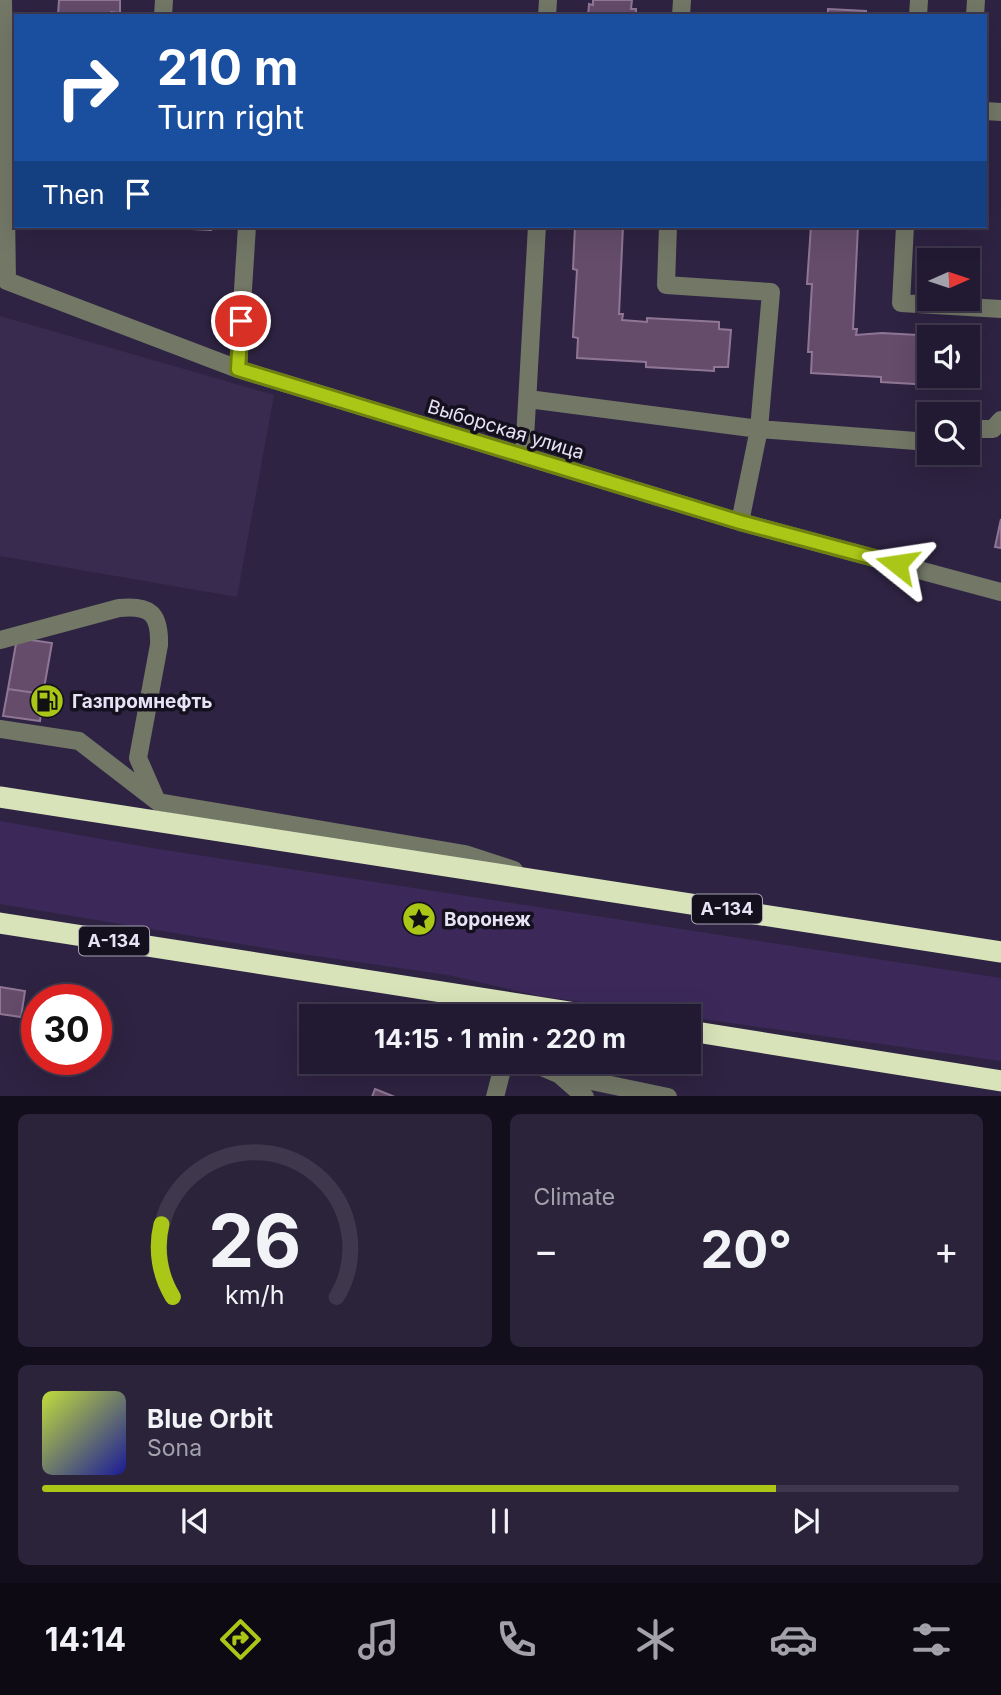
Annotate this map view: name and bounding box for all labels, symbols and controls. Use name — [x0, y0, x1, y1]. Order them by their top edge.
text: 210 m — [157, 38, 298, 97]
icon: right — [42, 42, 133, 133]
text: Turn right — [157, 98, 304, 137]
icon: arrive — [119, 175, 157, 213]
text: Then — [42, 179, 105, 210]
north arrow — [917, 248, 980, 312]
map controls — [917, 248, 980, 465]
pin — [211, 291, 271, 351]
icon: arrive — [222, 302, 260, 340]
button: sound — [917, 325, 980, 388]
street label: Выборская улица — [425, 395, 587, 464]
button: search — [917, 402, 980, 465]
position arrow — [860, 527, 934, 601]
fuel station icon: Газпромнефть — [28, 682, 66, 720]
place label: Газпромнефть — [72, 690, 212, 713]
road number: А-134 — [692, 894, 762, 924]
place icon: Воронеж — [400, 900, 438, 938]
place label: Воронеж — [444, 908, 532, 931]
road number: А-134 — [79, 926, 149, 956]
speed limit sign: 30 — [21, 984, 112, 1075]
text: 14:15 · 1 min · 220 m — [374, 1023, 626, 1054]
text: Climate — [534, 1183, 615, 1211]
text: 26 — [208, 1196, 301, 1285]
text: 20° — [700, 1218, 792, 1281]
text: − — [534, 1227, 559, 1273]
text: + — [934, 1227, 959, 1273]
text: km/h — [225, 1279, 284, 1309]
text: Blue Orbit — [147, 1403, 273, 1434]
text: Sona — [147, 1434, 202, 1462]
icon: previous — [176, 1502, 214, 1540]
icon: pause — [481, 1502, 519, 1540]
icon: next — [787, 1502, 825, 1540]
icon: directions — [216, 1615, 265, 1664]
icon: music — [354, 1615, 403, 1664]
icon: phone — [492, 1615, 541, 1664]
icon: climate — [631, 1615, 680, 1664]
icon: car — [769, 1615, 818, 1664]
icon: filters — [907, 1615, 956, 1664]
text: 14:14 — [45, 1620, 126, 1659]

